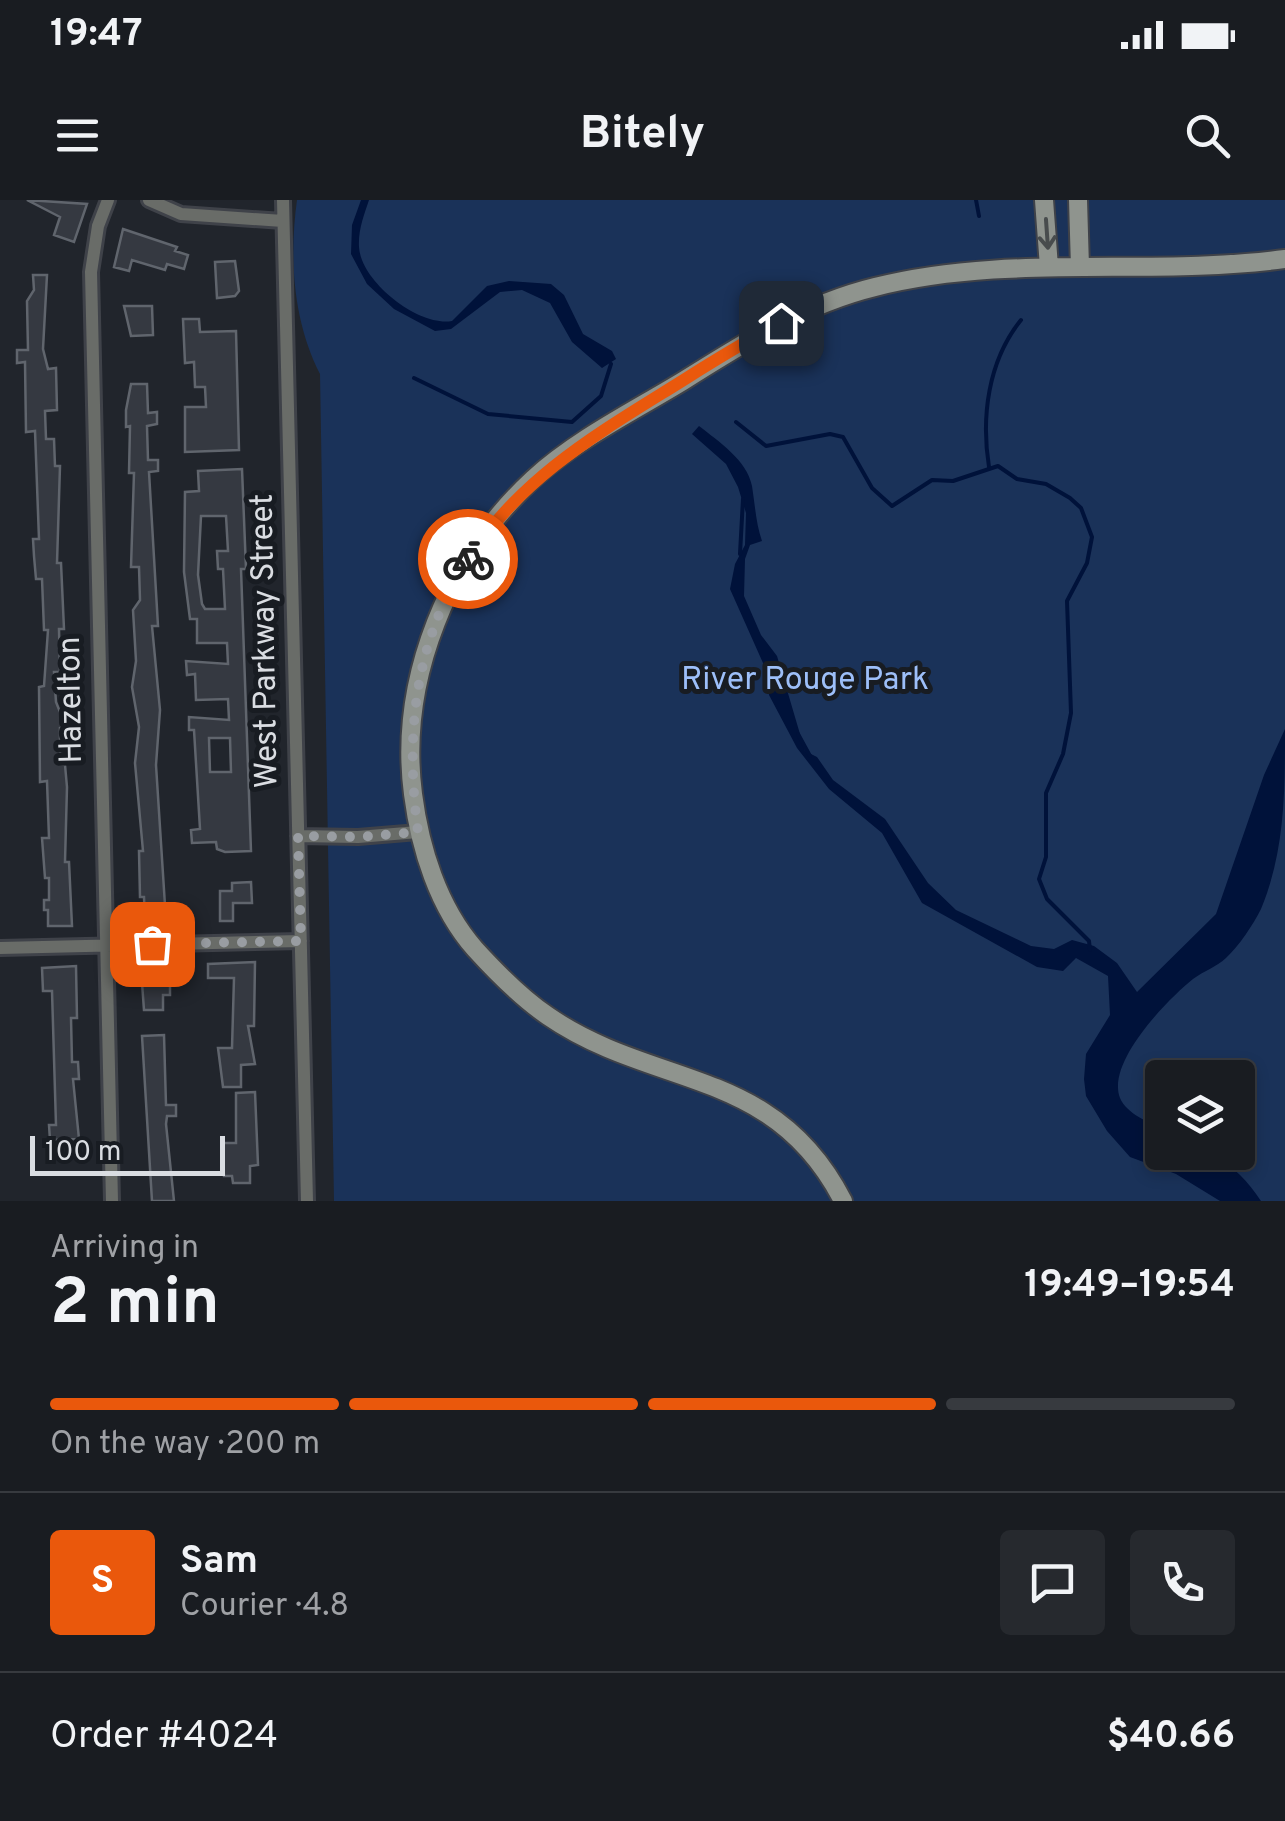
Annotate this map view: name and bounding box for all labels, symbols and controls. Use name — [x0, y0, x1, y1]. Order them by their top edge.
text: 19:47 — [50, 11, 143, 60]
text: Bitely — [580, 107, 705, 164]
icon: menu — [50, 108, 105, 163]
icon: search — [1180, 108, 1235, 163]
one-way arrow — [1037, 217, 1056, 249]
pin — [739, 281, 824, 366]
icon: home — [754, 296, 809, 351]
street label: West Parkway Street — [243, 493, 289, 789]
courier — [418, 509, 518, 609]
icon: bike — [441, 532, 496, 587]
street label: Hazelton — [51, 636, 93, 764]
park label: River Rouge Park — [681, 661, 929, 701]
pin — [110, 902, 195, 987]
icon: bag — [125, 917, 180, 972]
map controls — [1145, 1060, 1255, 1170]
button: layers — [1145, 1060, 1255, 1170]
scale bar — [30, 1131, 225, 1176]
text: 100 m — [45, 1135, 121, 1171]
text: Arriving in — [50, 1229, 199, 1269]
text: 19:49–19:54 — [1024, 1262, 1235, 1311]
text: 2 min — [50, 1265, 220, 1347]
text: On the way · 200 m — [50, 1425, 320, 1465]
button: chat — [1000, 1530, 1105, 1635]
button: phone — [1130, 1530, 1235, 1635]
text: Sam — [180, 1538, 258, 1587]
text: S — [91, 1558, 114, 1607]
text: Courier · 4.8 — [180, 1587, 349, 1627]
text: Order #4024 — [50, 1713, 278, 1762]
text: $40.66 — [1107, 1713, 1235, 1762]

